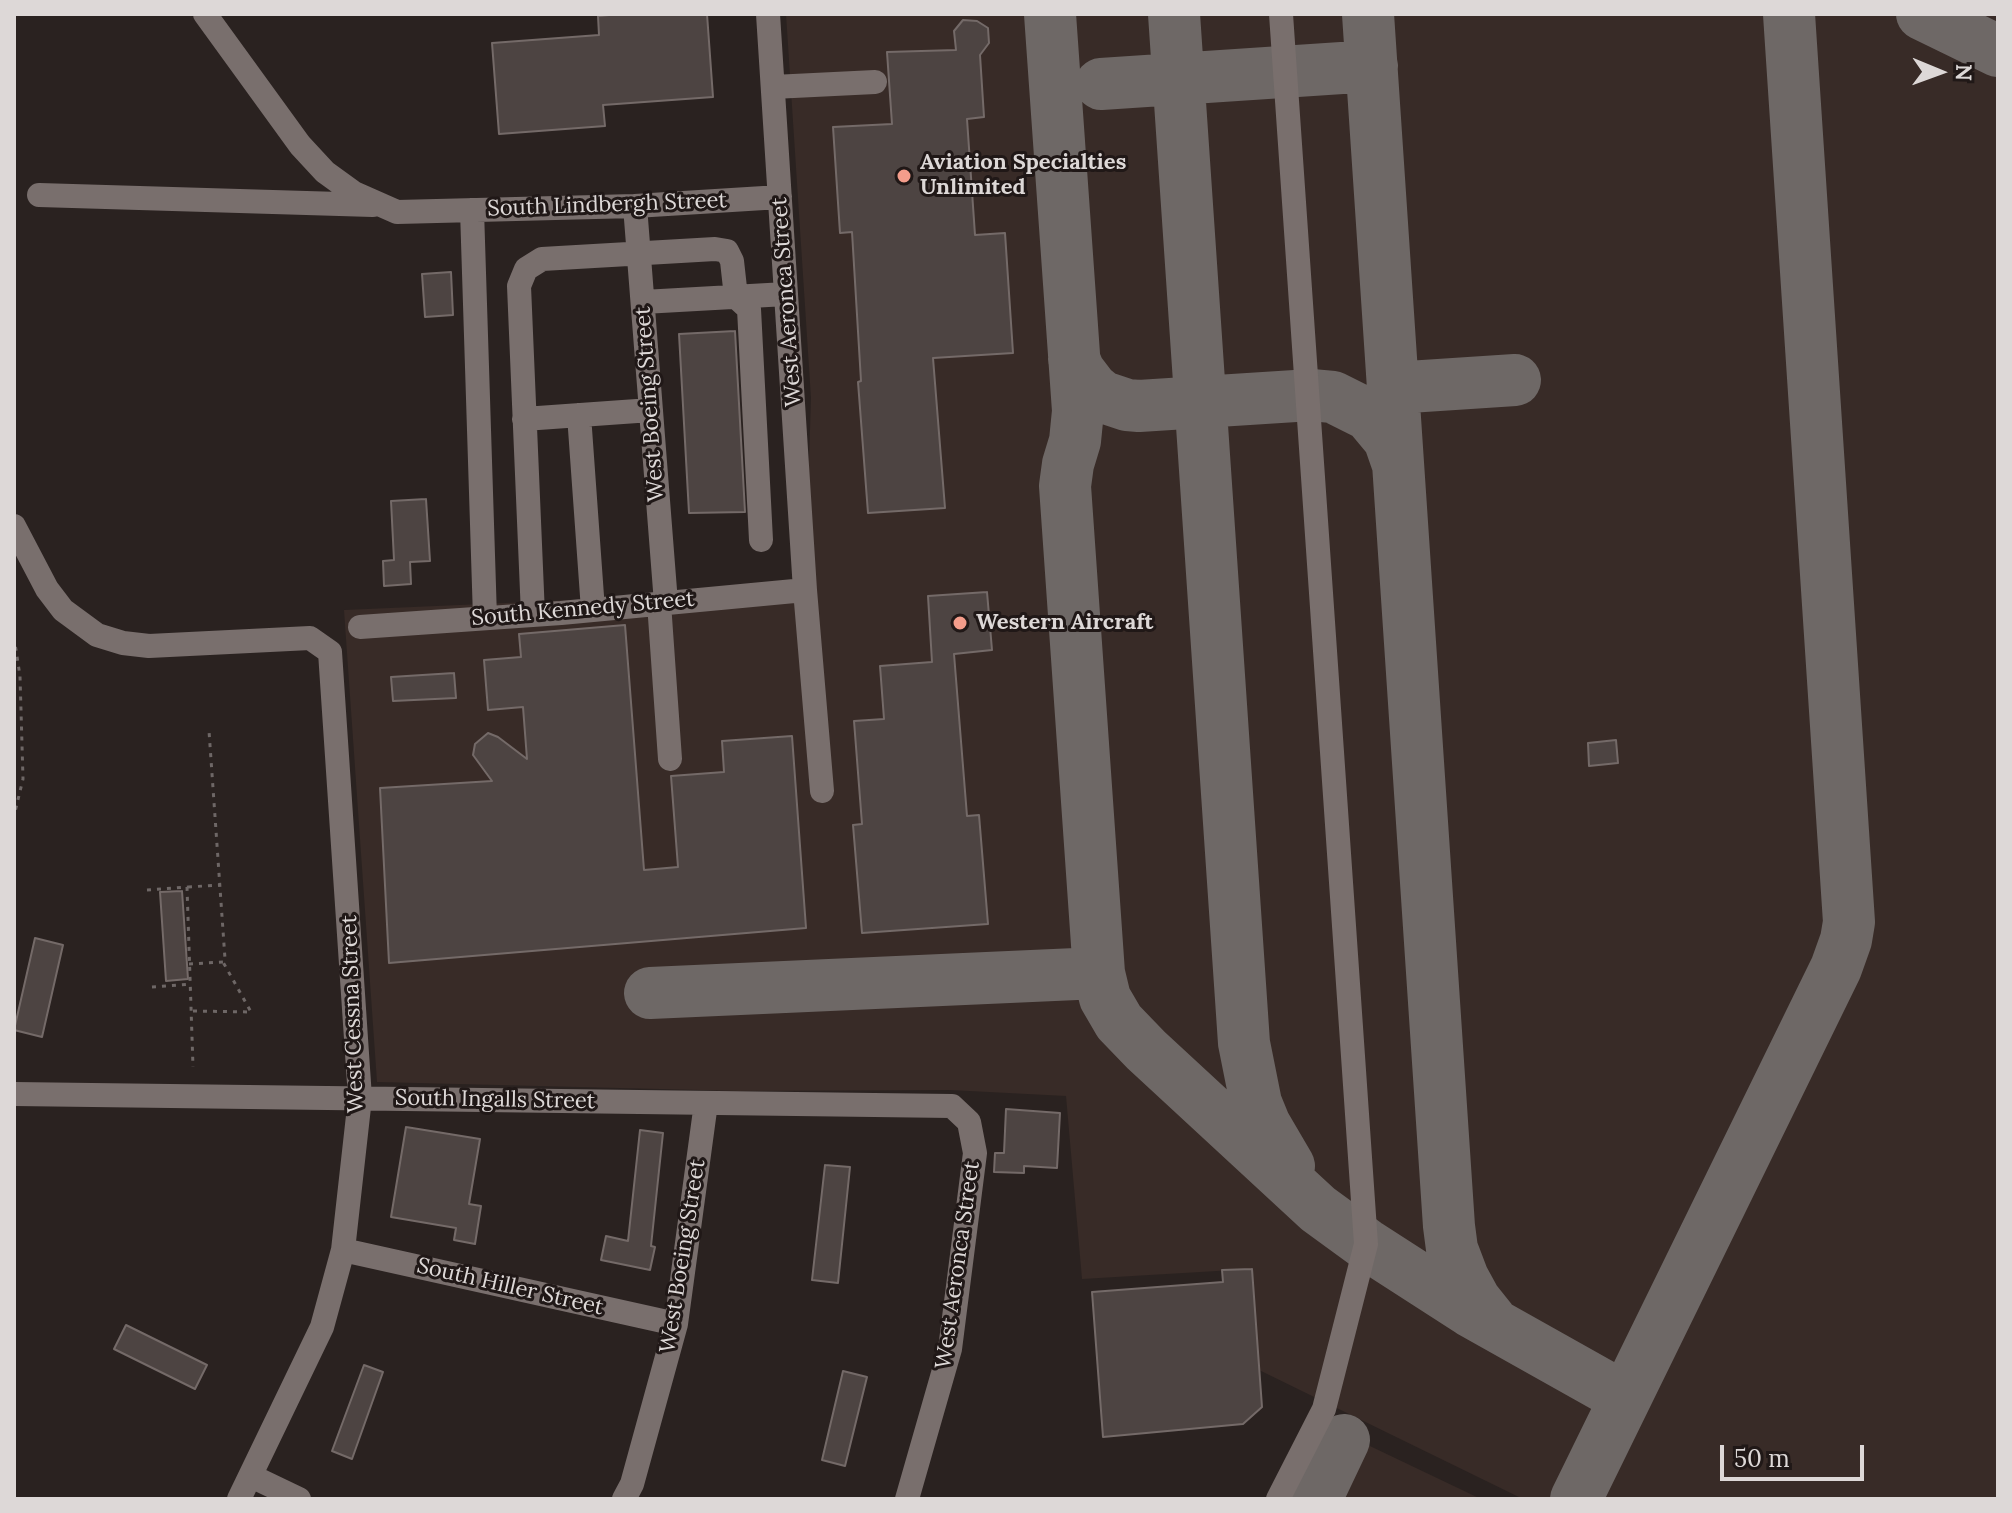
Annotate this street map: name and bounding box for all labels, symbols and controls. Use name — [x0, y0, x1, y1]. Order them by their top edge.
north arrow — [1900, 32, 1980, 112]
text: N — [1950, 64, 1978, 81]
place label: Aviation Specialties Unlimited — [920, 150, 1126, 202]
marker: Aviation Specialties Unlimited — [895, 167, 913, 185]
street label: South Lindbergh Street — [487, 188, 727, 222]
street label: West Aeronca Street — [767, 196, 807, 408]
street label: West Boeing Street — [630, 305, 670, 503]
street label: South Kennedy Street — [470, 586, 696, 632]
place label: Western Aircraft — [976, 610, 1153, 636]
marker: Western Aircraft — [951, 614, 969, 632]
street label: West Cessna Street — [336, 915, 370, 1113]
street label: South Ingalls Street — [395, 1085, 595, 1115]
street label: West Boeing Street — [655, 1157, 711, 1355]
street label: West Aeronca Street — [930, 1159, 986, 1371]
street label: South Hiller Street — [414, 1253, 606, 1321]
scale bar — [1724, 1429, 1868, 1479]
text: 50 m — [1734, 1443, 1790, 1474]

